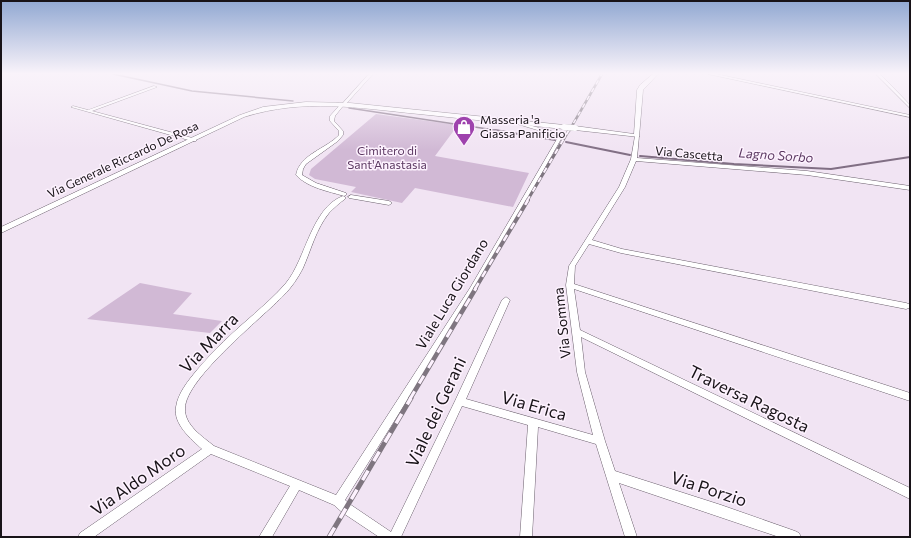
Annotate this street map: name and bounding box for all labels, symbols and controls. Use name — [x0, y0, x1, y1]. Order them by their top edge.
place label: Masseria 'a Giassa Panificio — [480, 112, 565, 140]
shop icon: Masseria 'a Giassa Panificio — [451, 114, 477, 147]
street label: Via Generale Riccardo De Rosa — [45, 118, 200, 200]
park label: Cimitero di Sant'Anastasia — [347, 143, 427, 171]
street label: Via Cascetta — [655, 143, 724, 163]
water label: Lagno Sorbo — [738, 144, 814, 166]
street label: Viale Luca Giordano — [412, 235, 491, 352]
street label: Via Somma — [549, 287, 574, 360]
street label: Via Marra — [175, 308, 242, 377]
street label: Viale dei Gerani — [401, 353, 470, 470]
street label: Traversa Ragosta — [686, 360, 813, 437]
street label: Via Erica — [499, 386, 569, 425]
street label: Via Aldo Moro — [86, 439, 189, 520]
street label: Via Porzio — [669, 466, 750, 511]

